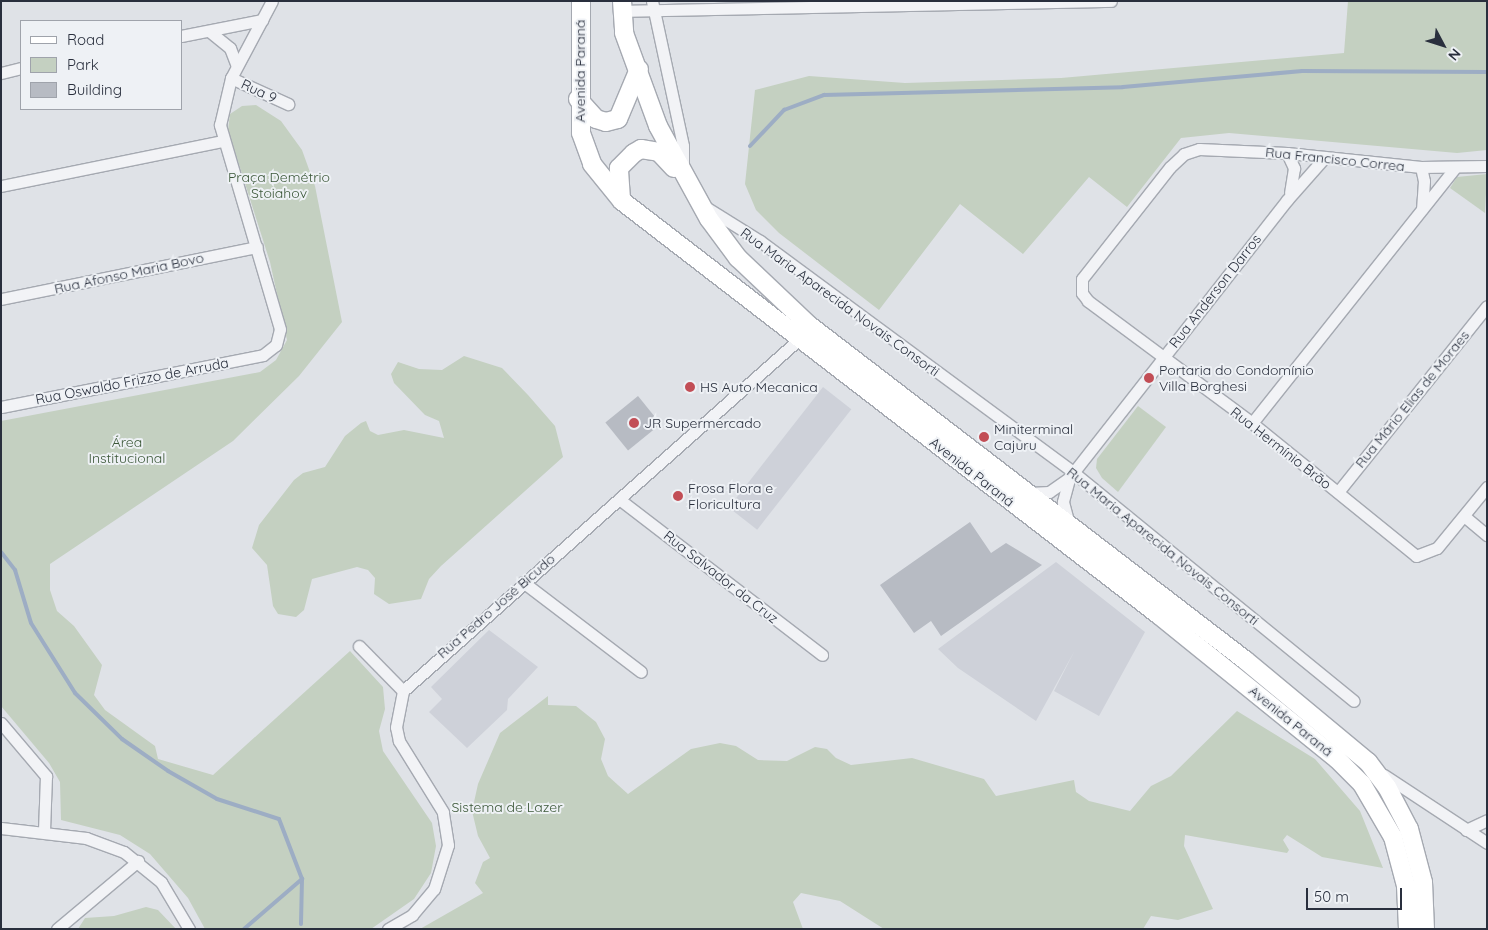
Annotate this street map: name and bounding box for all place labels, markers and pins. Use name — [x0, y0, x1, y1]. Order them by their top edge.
place label: Portaria do Condomínio Villa Borghesi — [1159, 362, 1314, 394]
marker: Portaria do Condomínio Villa Borghesi — [1143, 372, 1155, 384]
place label: HS Auto Mecanica — [700, 379, 818, 395]
marker: HS Auto Mecanica — [684, 381, 696, 393]
place label: JR Supermercado — [644, 415, 761, 431]
marker: JR Supermercado — [628, 417, 640, 429]
place label: Miniterminal Cajuru — [994, 421, 1073, 454]
marker: Miniterminal Cajuru — [978, 431, 990, 443]
place label: Frosa Flora e Floricultura — [688, 480, 773, 512]
marker: Frosa Flora e Floricultura — [672, 490, 684, 502]

